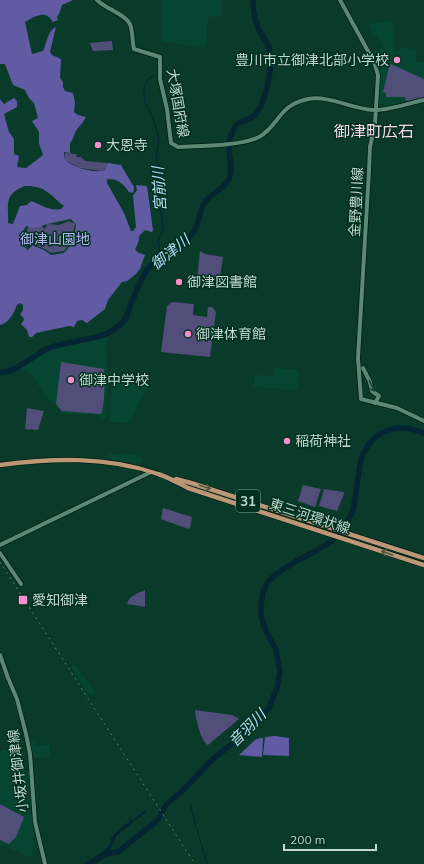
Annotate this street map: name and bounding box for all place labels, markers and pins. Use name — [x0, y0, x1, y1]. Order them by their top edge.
place label: 豊川市立御津北部小学校 — [235, 51, 389, 69]
marker: 豊川市立御津北部小学校 — [392, 55, 402, 65]
place label: 大恩寺 — [106, 136, 148, 154]
marker: 大恩寺 — [93, 140, 103, 150]
place label: 御津図書館 — [187, 273, 257, 291]
marker: 御津図書館 — [174, 277, 184, 287]
place label: 御津体育館 — [196, 325, 266, 343]
marker: 御津体育館 — [183, 329, 193, 339]
place label: 御津中学校 — [79, 371, 149, 389]
marker: 御津中学校 — [66, 375, 76, 385]
place label: 稲荷神社 — [295, 432, 351, 450]
marker: 稲荷神社 — [282, 436, 292, 446]
place label: 愛知御津 — [32, 591, 88, 609]
marker: 愛知御津 — [17, 594, 29, 606]

